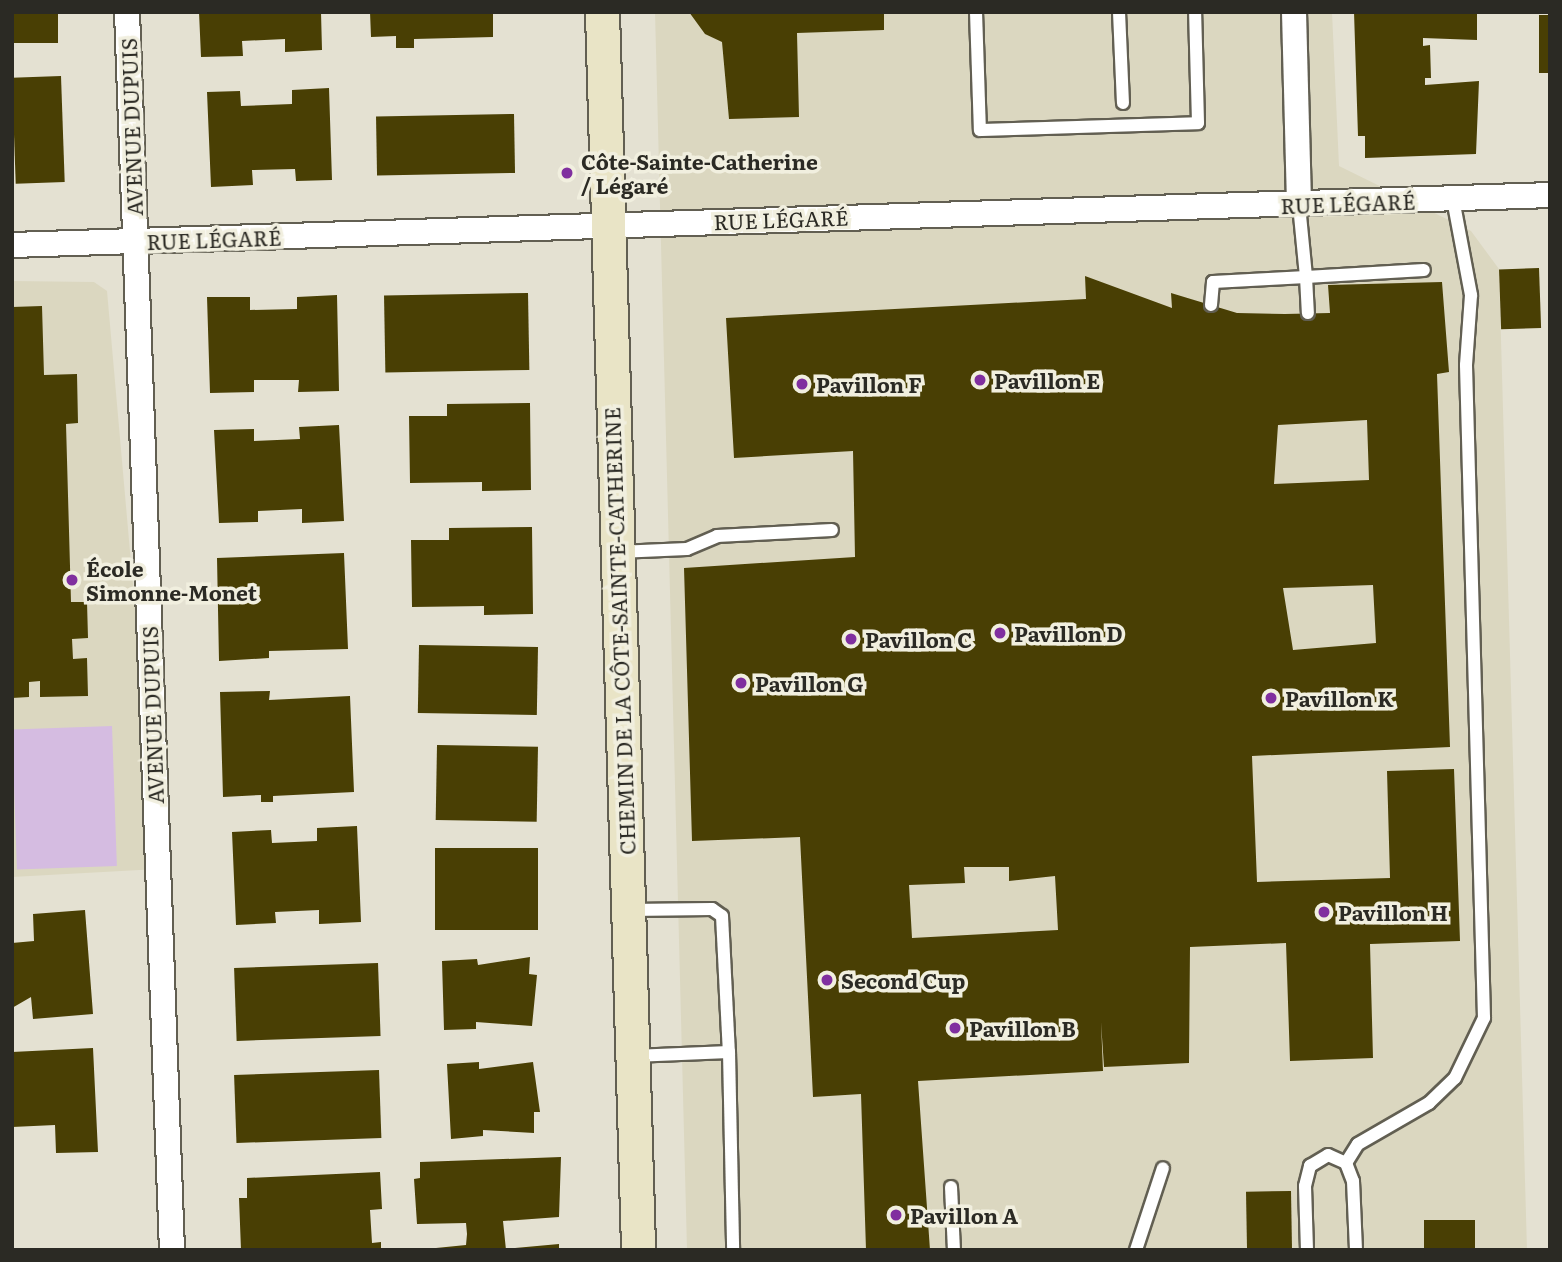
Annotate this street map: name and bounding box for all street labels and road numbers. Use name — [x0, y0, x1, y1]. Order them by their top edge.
street label: AVENUE DUPUIS — [115, 38, 147, 216]
street label: RUE LÉGARÉ — [1280, 188, 1416, 218]
street label: RUE LÉGARÉ — [713, 204, 849, 234]
street label: RUE LÉGARÉ — [146, 224, 282, 254]
street label: CHEMIN DE LA CÔTE-SAINTE-CATHERINE — [599, 407, 639, 855]
street label: AVENUE DUPUIS — [136, 626, 168, 804]

